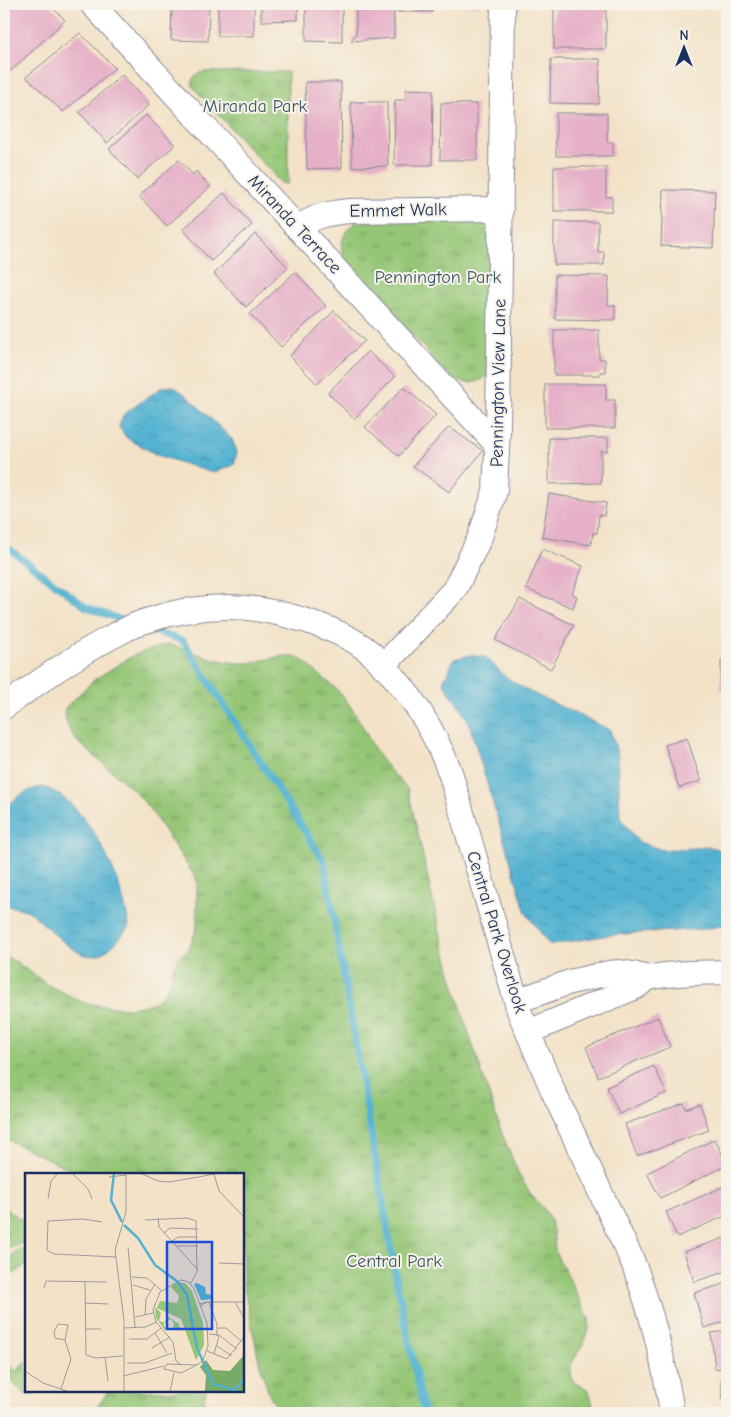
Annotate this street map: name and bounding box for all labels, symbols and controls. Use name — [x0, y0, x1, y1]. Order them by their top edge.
north arrow — [658, 22, 708, 72]
text: N — [679, 27, 689, 44]
park label: Miranda Park — [203, 96, 308, 117]
street label: Miranda Terrace — [243, 170, 346, 278]
street label: Emmet Walk — [349, 199, 447, 222]
park label: Pennington Park — [375, 267, 501, 288]
street label: Pennington View Lane — [487, 299, 510, 467]
street label: Central Park Overlook — [462, 849, 531, 1016]
inset map — [25, 1173, 244, 1392]
park label: Central Park — [346, 1251, 442, 1272]

